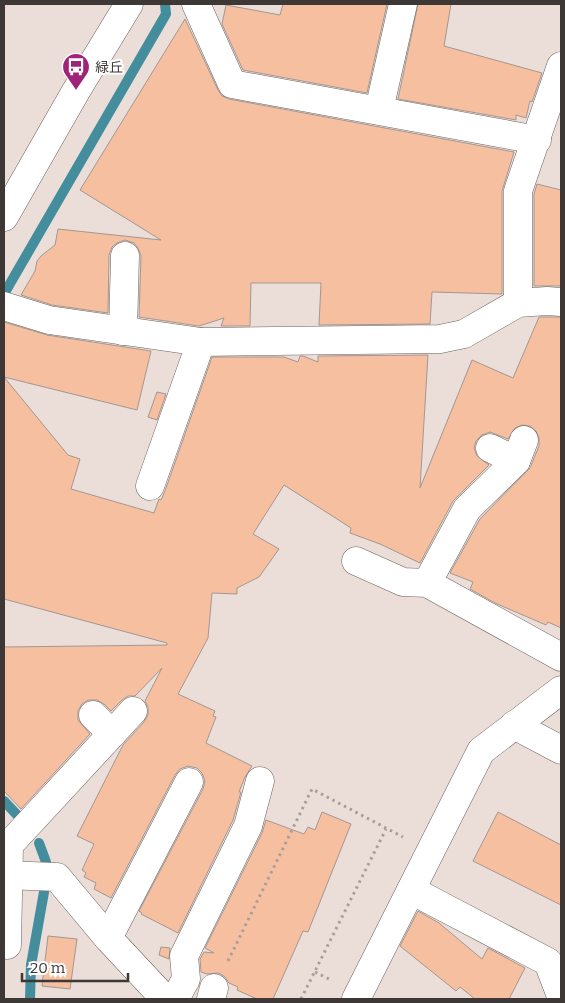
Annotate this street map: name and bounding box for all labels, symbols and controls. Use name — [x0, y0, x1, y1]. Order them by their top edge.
bus stop icon: 緑丘 — [61, 52, 91, 91]
place label: 緑丘 — [95, 59, 123, 76]
scale bar — [22, 950, 129, 982]
text: 20 m — [30, 959, 66, 977]

